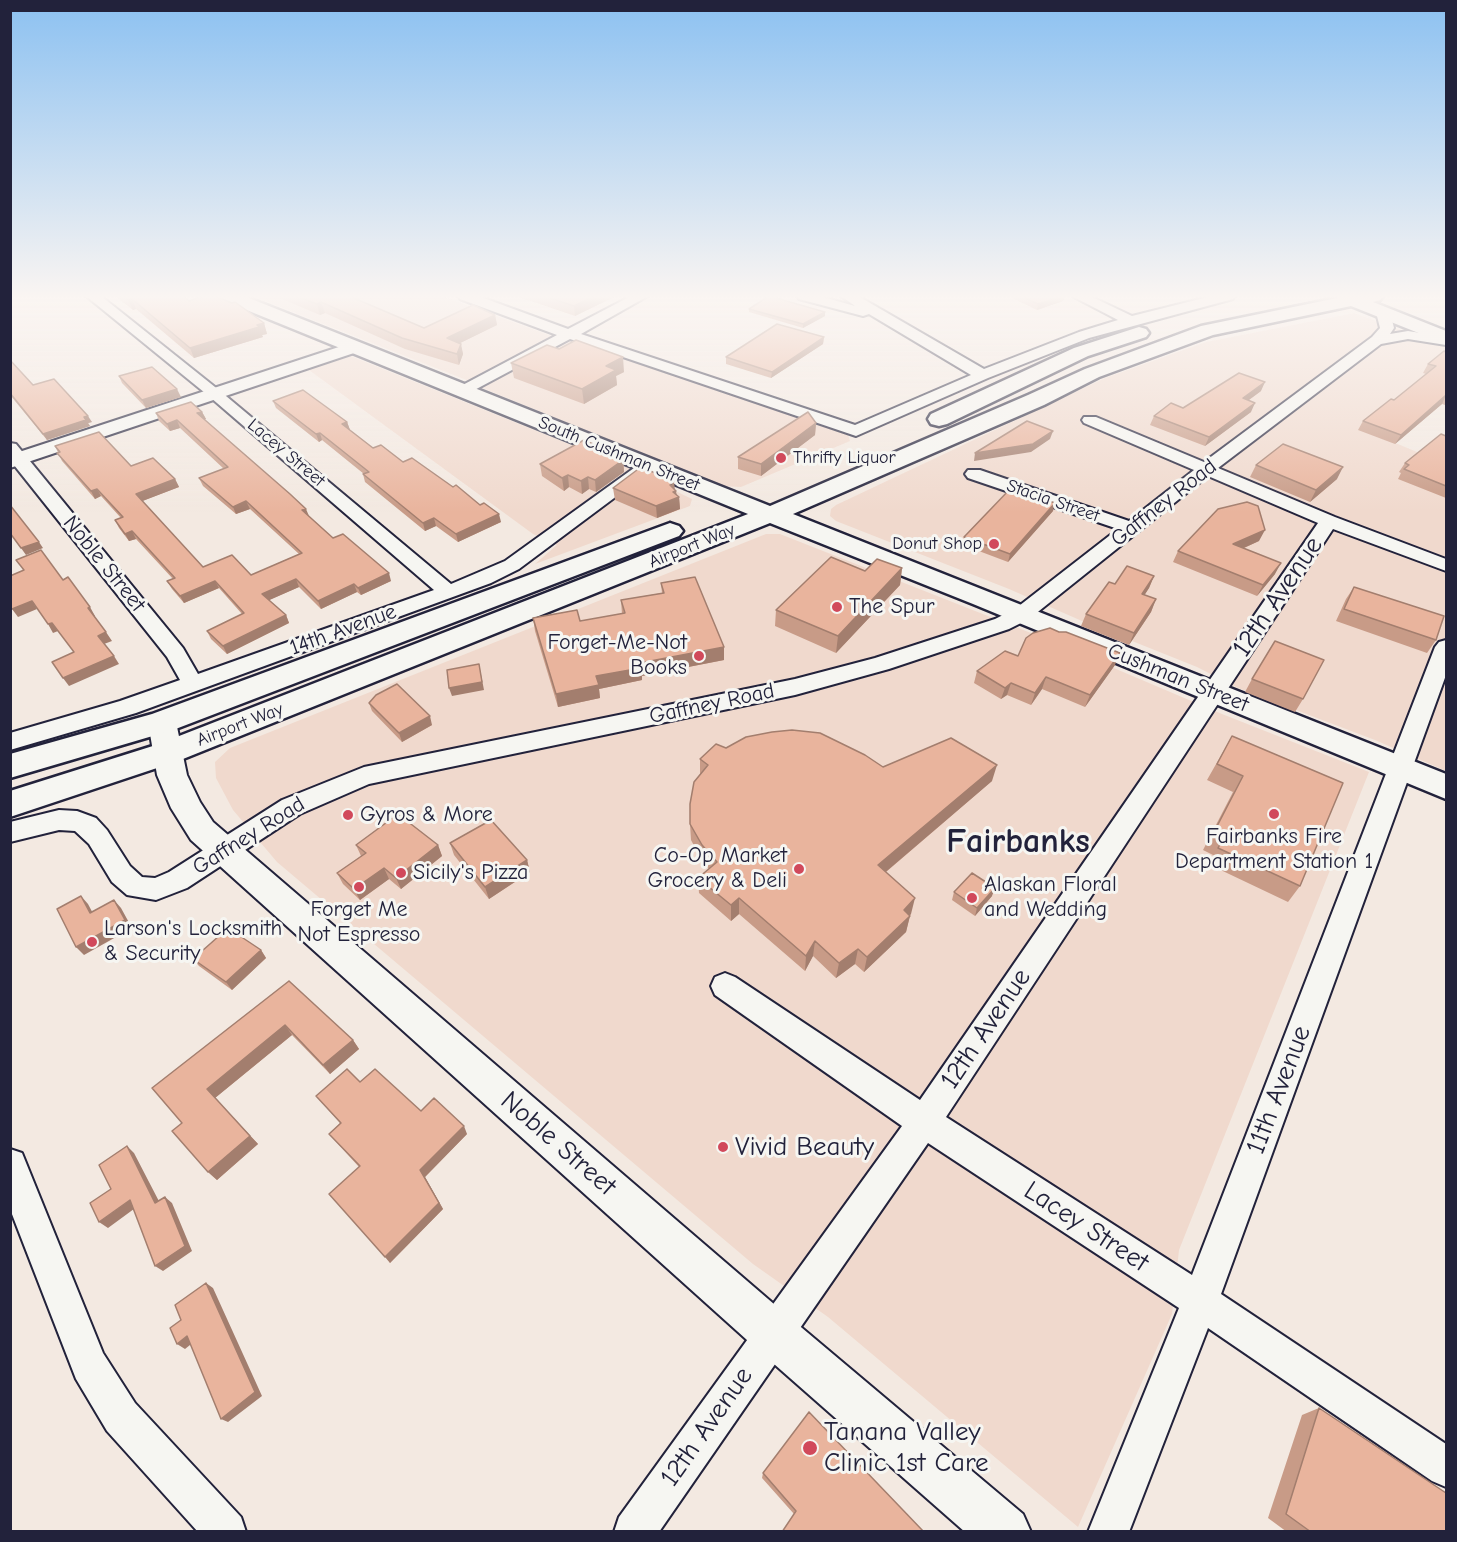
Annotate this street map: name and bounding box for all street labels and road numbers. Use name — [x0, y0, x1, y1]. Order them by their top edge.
street label: South Cushman Street — [535, 412, 703, 496]
street label: Lacey Street — [243, 414, 329, 492]
street label: Gaffney Road — [1106, 453, 1222, 553]
street label: Stacia Street — [1004, 475, 1102, 527]
street label: Noble Street — [57, 511, 151, 617]
street label: Airport Way — [646, 519, 738, 573]
street label: 12th Avenue — [1226, 531, 1330, 663]
street label: 14th Avenue — [286, 598, 400, 662]
street label: Cushman Street — [1104, 638, 1252, 718]
street label: Gaffney Road — [647, 678, 777, 730]
street label: Airport Way — [194, 699, 286, 751]
street label: Gaffney Road — [188, 791, 310, 881]
street label: 12th Avenue — [934, 963, 1038, 1095]
street label: 11th Avenue — [1240, 1021, 1318, 1159]
street label: Noble Street — [494, 1085, 622, 1203]
street label: Lacey Street — [1018, 1175, 1154, 1279]
street label: 12th Avenue — [654, 1361, 760, 1493]

